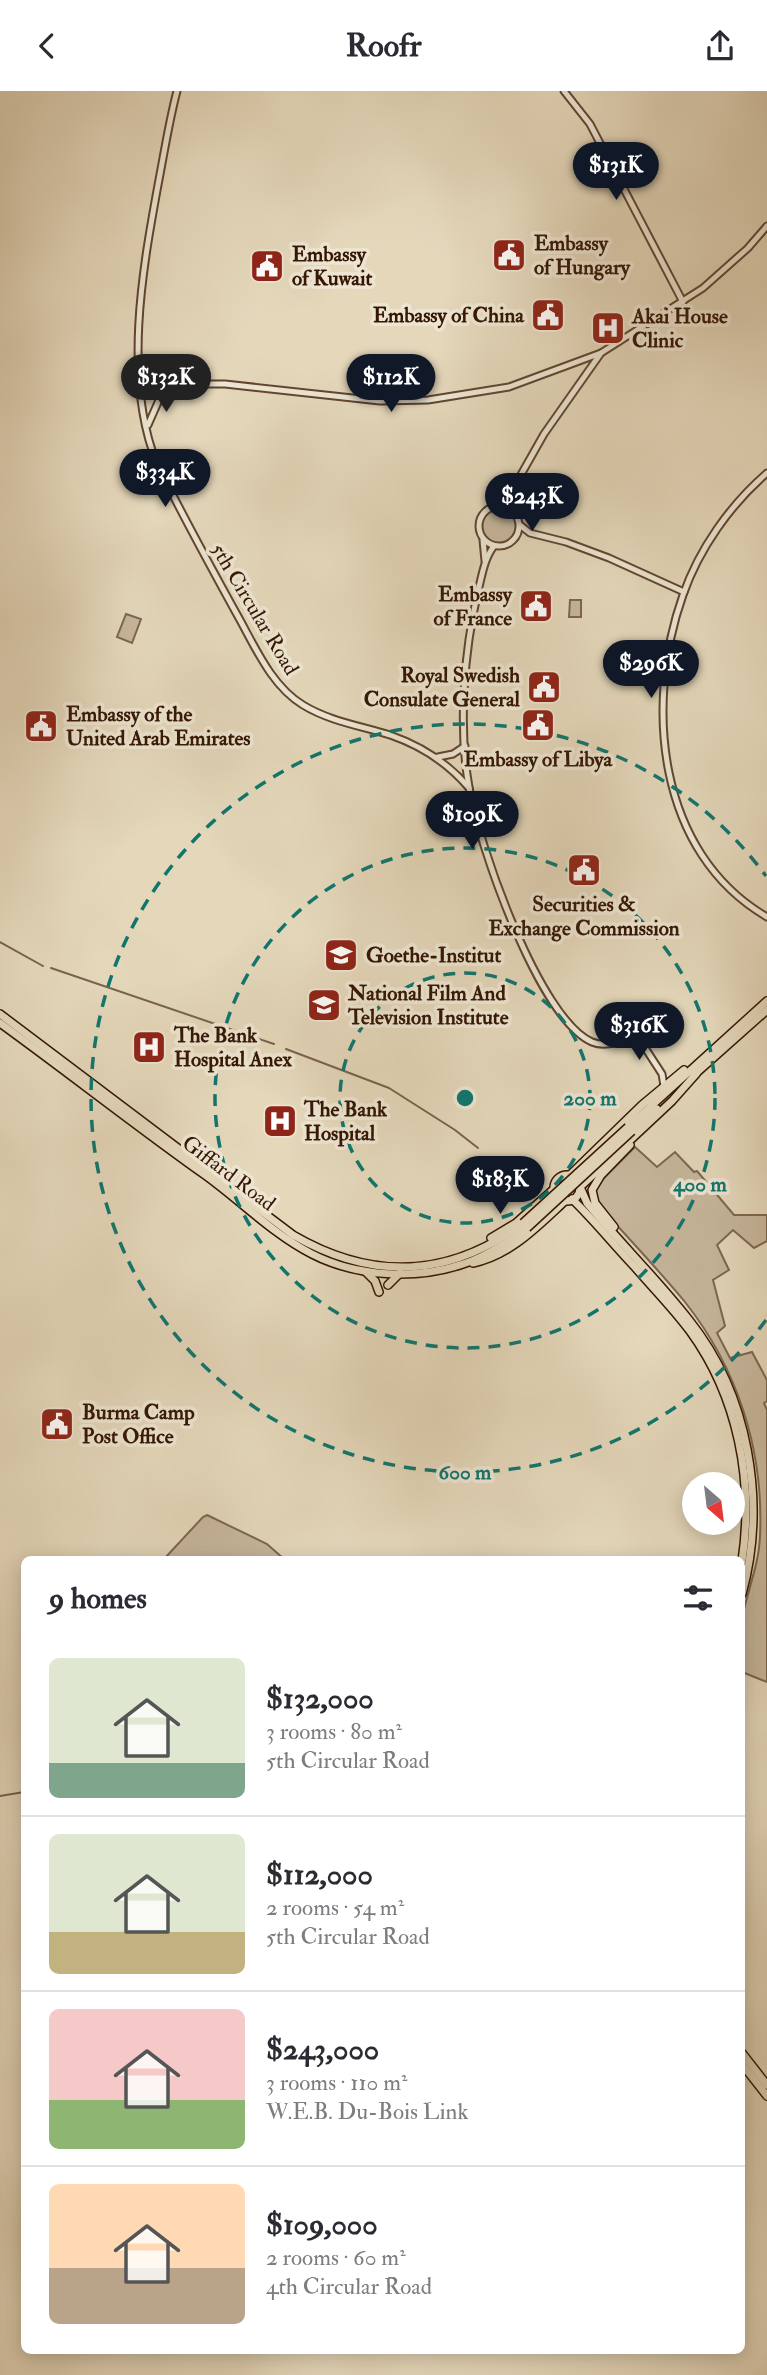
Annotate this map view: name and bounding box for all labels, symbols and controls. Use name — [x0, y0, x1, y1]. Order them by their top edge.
text: Roofr — [346, 26, 421, 66]
icon: back — [28, 27, 66, 65]
icon: share — [701, 27, 739, 65]
pin: $131K — [567, 143, 665, 202]
text: $131K — [589, 150, 643, 179]
place label: Embassy of Hungary — [534, 230, 631, 281]
public building icon: Embassy of Hungary — [490, 236, 528, 274]
place label: Embassy of Kuwait — [292, 241, 372, 292]
public building icon: Embassy of Kuwait — [248, 247, 286, 285]
public building icon: Embassy of China — [529, 296, 567, 334]
place label: Embassy of China — [373, 302, 525, 329]
place label: Akai House Clinic — [631, 303, 728, 354]
hospital icon: Akai House Clinic — [589, 309, 627, 347]
pin: $132K — [117, 355, 215, 414]
pin: $112K — [342, 355, 440, 414]
text: $132K — [137, 362, 195, 391]
text: $112K — [362, 362, 420, 391]
pin: $334K — [116, 449, 214, 509]
text: $334K — [135, 457, 195, 486]
pin: $243K — [483, 473, 581, 533]
text: $243K — [501, 481, 563, 510]
street label: 5th Circular Road — [204, 538, 305, 681]
place label: Embassy of France — [434, 581, 513, 632]
public building icon: Embassy of France — [517, 587, 555, 625]
pin: $296K — [602, 641, 700, 700]
text: $296K — [619, 648, 683, 677]
place label: Royal Swedish Consulate General — [364, 662, 521, 713]
public building icon: Royal Swedish Consulate General — [525, 668, 563, 706]
place label: Embassy of the United Arab Emirates — [66, 701, 251, 752]
public building icon: Embassy of Libya — [519, 706, 557, 744]
public building icon: Embassy of the United Arab Emirates — [22, 707, 60, 745]
place label: Embassy of Libya — [464, 746, 614, 773]
pin: $109K — [423, 791, 521, 851]
text: $109K — [442, 799, 502, 828]
public building icon: Securities & Exchange Commission — [565, 851, 603, 889]
place label: Securities & Exchange Commission — [488, 891, 680, 942]
school or university icon: Goethe-Institut — [322, 936, 360, 974]
place label: Goethe-Institut — [366, 942, 501, 969]
place label: National Film And Television Institute — [347, 980, 509, 1031]
school or university icon: National Film And Television Institute — [305, 986, 343, 1024]
pin: $316K — [590, 1003, 688, 1062]
text: $316K — [610, 1010, 668, 1039]
place label: The Bank Hospital Anex — [173, 1022, 292, 1073]
hospital icon: The Bank Hospital Anex — [130, 1028, 168, 1066]
text: 200 m — [564, 1085, 617, 1112]
centre of rings — [453, 1086, 477, 1110]
place label: The Bank Hospital — [303, 1096, 388, 1147]
hospital icon: The Bank Hospital — [261, 1102, 299, 1140]
street label: Giffard Road — [177, 1129, 281, 1218]
pin: $183K — [451, 1157, 549, 1216]
text: $183K — [472, 1164, 528, 1193]
text: 400 m — [672, 1171, 727, 1198]
place label: Burma Camp Post Office — [82, 1399, 195, 1450]
public building icon: Burma Camp Post Office — [38, 1405, 76, 1443]
text: 600 m — [439, 1459, 492, 1486]
north arrow — [682, 1472, 746, 1535]
map controls — [682, 1472, 745, 1535]
icon: filters — [679, 1579, 717, 1617]
text: 9 homes — [49, 1580, 147, 1617]
text: $132,000 — [266, 1680, 374, 1717]
icon: home — [105, 1686, 189, 1770]
text: 3 rooms · 80 m² — [266, 1717, 402, 1746]
text: 5th Circular Road — [266, 1746, 430, 1775]
text: $112,000 — [266, 1856, 373, 1893]
icon: home — [105, 1862, 189, 1946]
text: 2 rooms · 54 m² — [266, 1893, 404, 1922]
text: 5th Circular Road — [266, 1922, 430, 1951]
text: $243,000 — [266, 2031, 379, 2068]
icon: home — [105, 2037, 189, 2121]
text: 3 rooms · 110 m² — [266, 2068, 407, 2097]
text: W.E.B. Du-Bois Link — [266, 2097, 468, 2126]
text: $109,000 — [266, 2206, 378, 2243]
icon: home — [105, 2212, 189, 2296]
text: 2 rooms · 60 m² — [266, 2243, 406, 2272]
text: 4th Circular Road — [266, 2272, 432, 2301]

